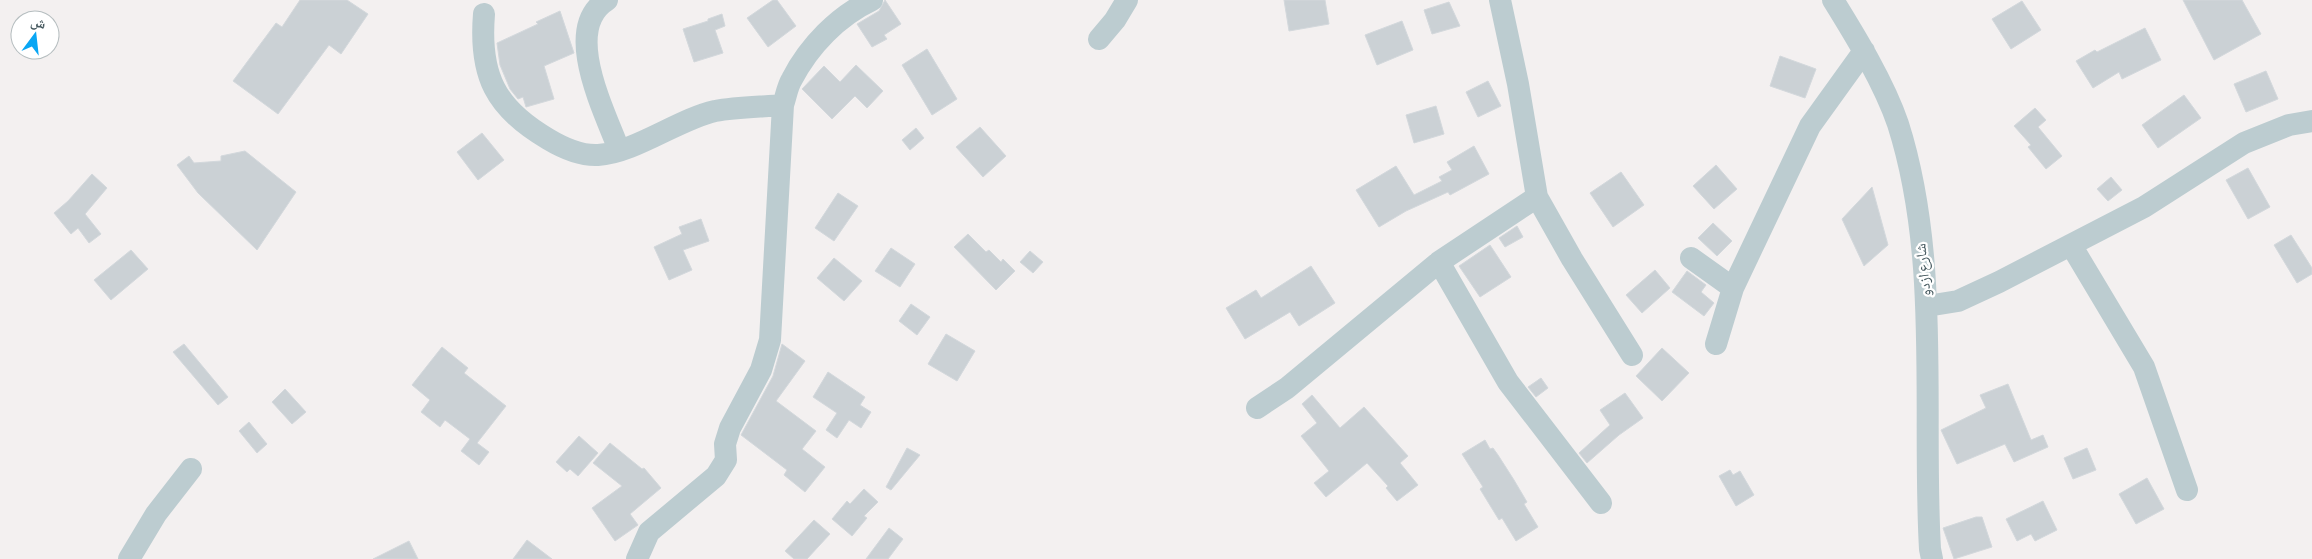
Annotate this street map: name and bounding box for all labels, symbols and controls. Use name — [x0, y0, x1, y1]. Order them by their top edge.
north arrow — [10, 10, 60, 60]
text: ش — [29, 13, 48, 33]
street label: شارع ازدو — [1911, 242, 1936, 297]

